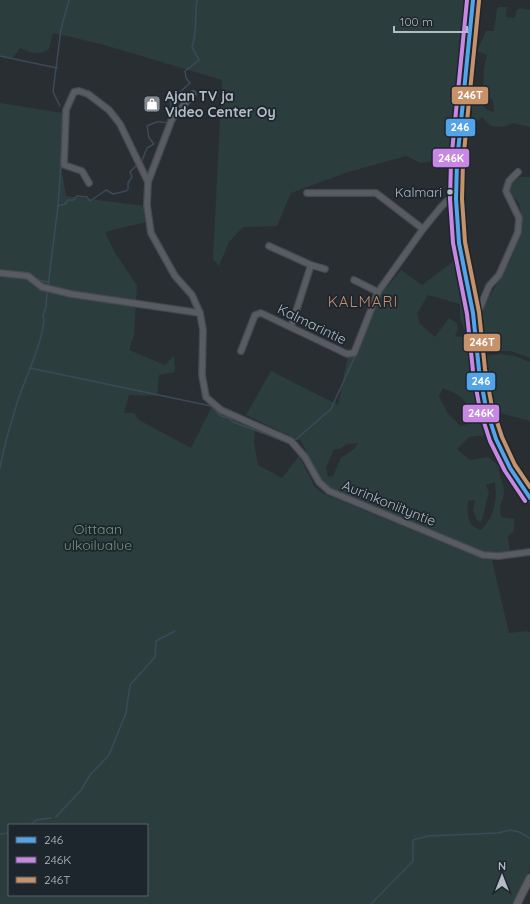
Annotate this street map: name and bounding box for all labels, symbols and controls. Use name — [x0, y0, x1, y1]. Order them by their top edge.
scale bar — [394, 8, 467, 34]
text: 100 m — [400, 14, 433, 29]
line badge: 246T — [451, 86, 489, 105]
place label: Ajan TV ja Video Center Oy — [165, 87, 276, 121]
text: 246T — [457, 88, 483, 102]
shop icon: Ajan TV ja Video Center Oy — [142, 94, 162, 114]
line badge: 246 — [445, 118, 476, 137]
text: 246 — [451, 120, 469, 134]
line badge: 246K — [432, 148, 470, 168]
text: 246K — [438, 151, 464, 165]
place label: Kalmari — [395, 184, 442, 200]
marker: Kalmari — [445, 187, 455, 197]
district label: KALMARI — [328, 292, 398, 311]
street label: Kalmarintie — [275, 300, 350, 348]
line badge: 246T — [463, 333, 501, 352]
text: 246T — [469, 335, 495, 349]
line badge: 246 — [466, 372, 496, 391]
text: 246 — [472, 374, 490, 388]
line badge: 246K — [462, 404, 500, 423]
text: 246K — [468, 406, 494, 420]
street label: Aurinkoniityntie — [339, 476, 439, 530]
park label: Oittaan ulkoilualue — [64, 520, 132, 554]
legend — [8, 824, 148, 896]
text: 246 — [44, 832, 64, 847]
text: 246K — [44, 852, 71, 867]
north arrow — [482, 856, 522, 896]
text: N — [498, 859, 506, 873]
text: 246T — [44, 872, 71, 887]

